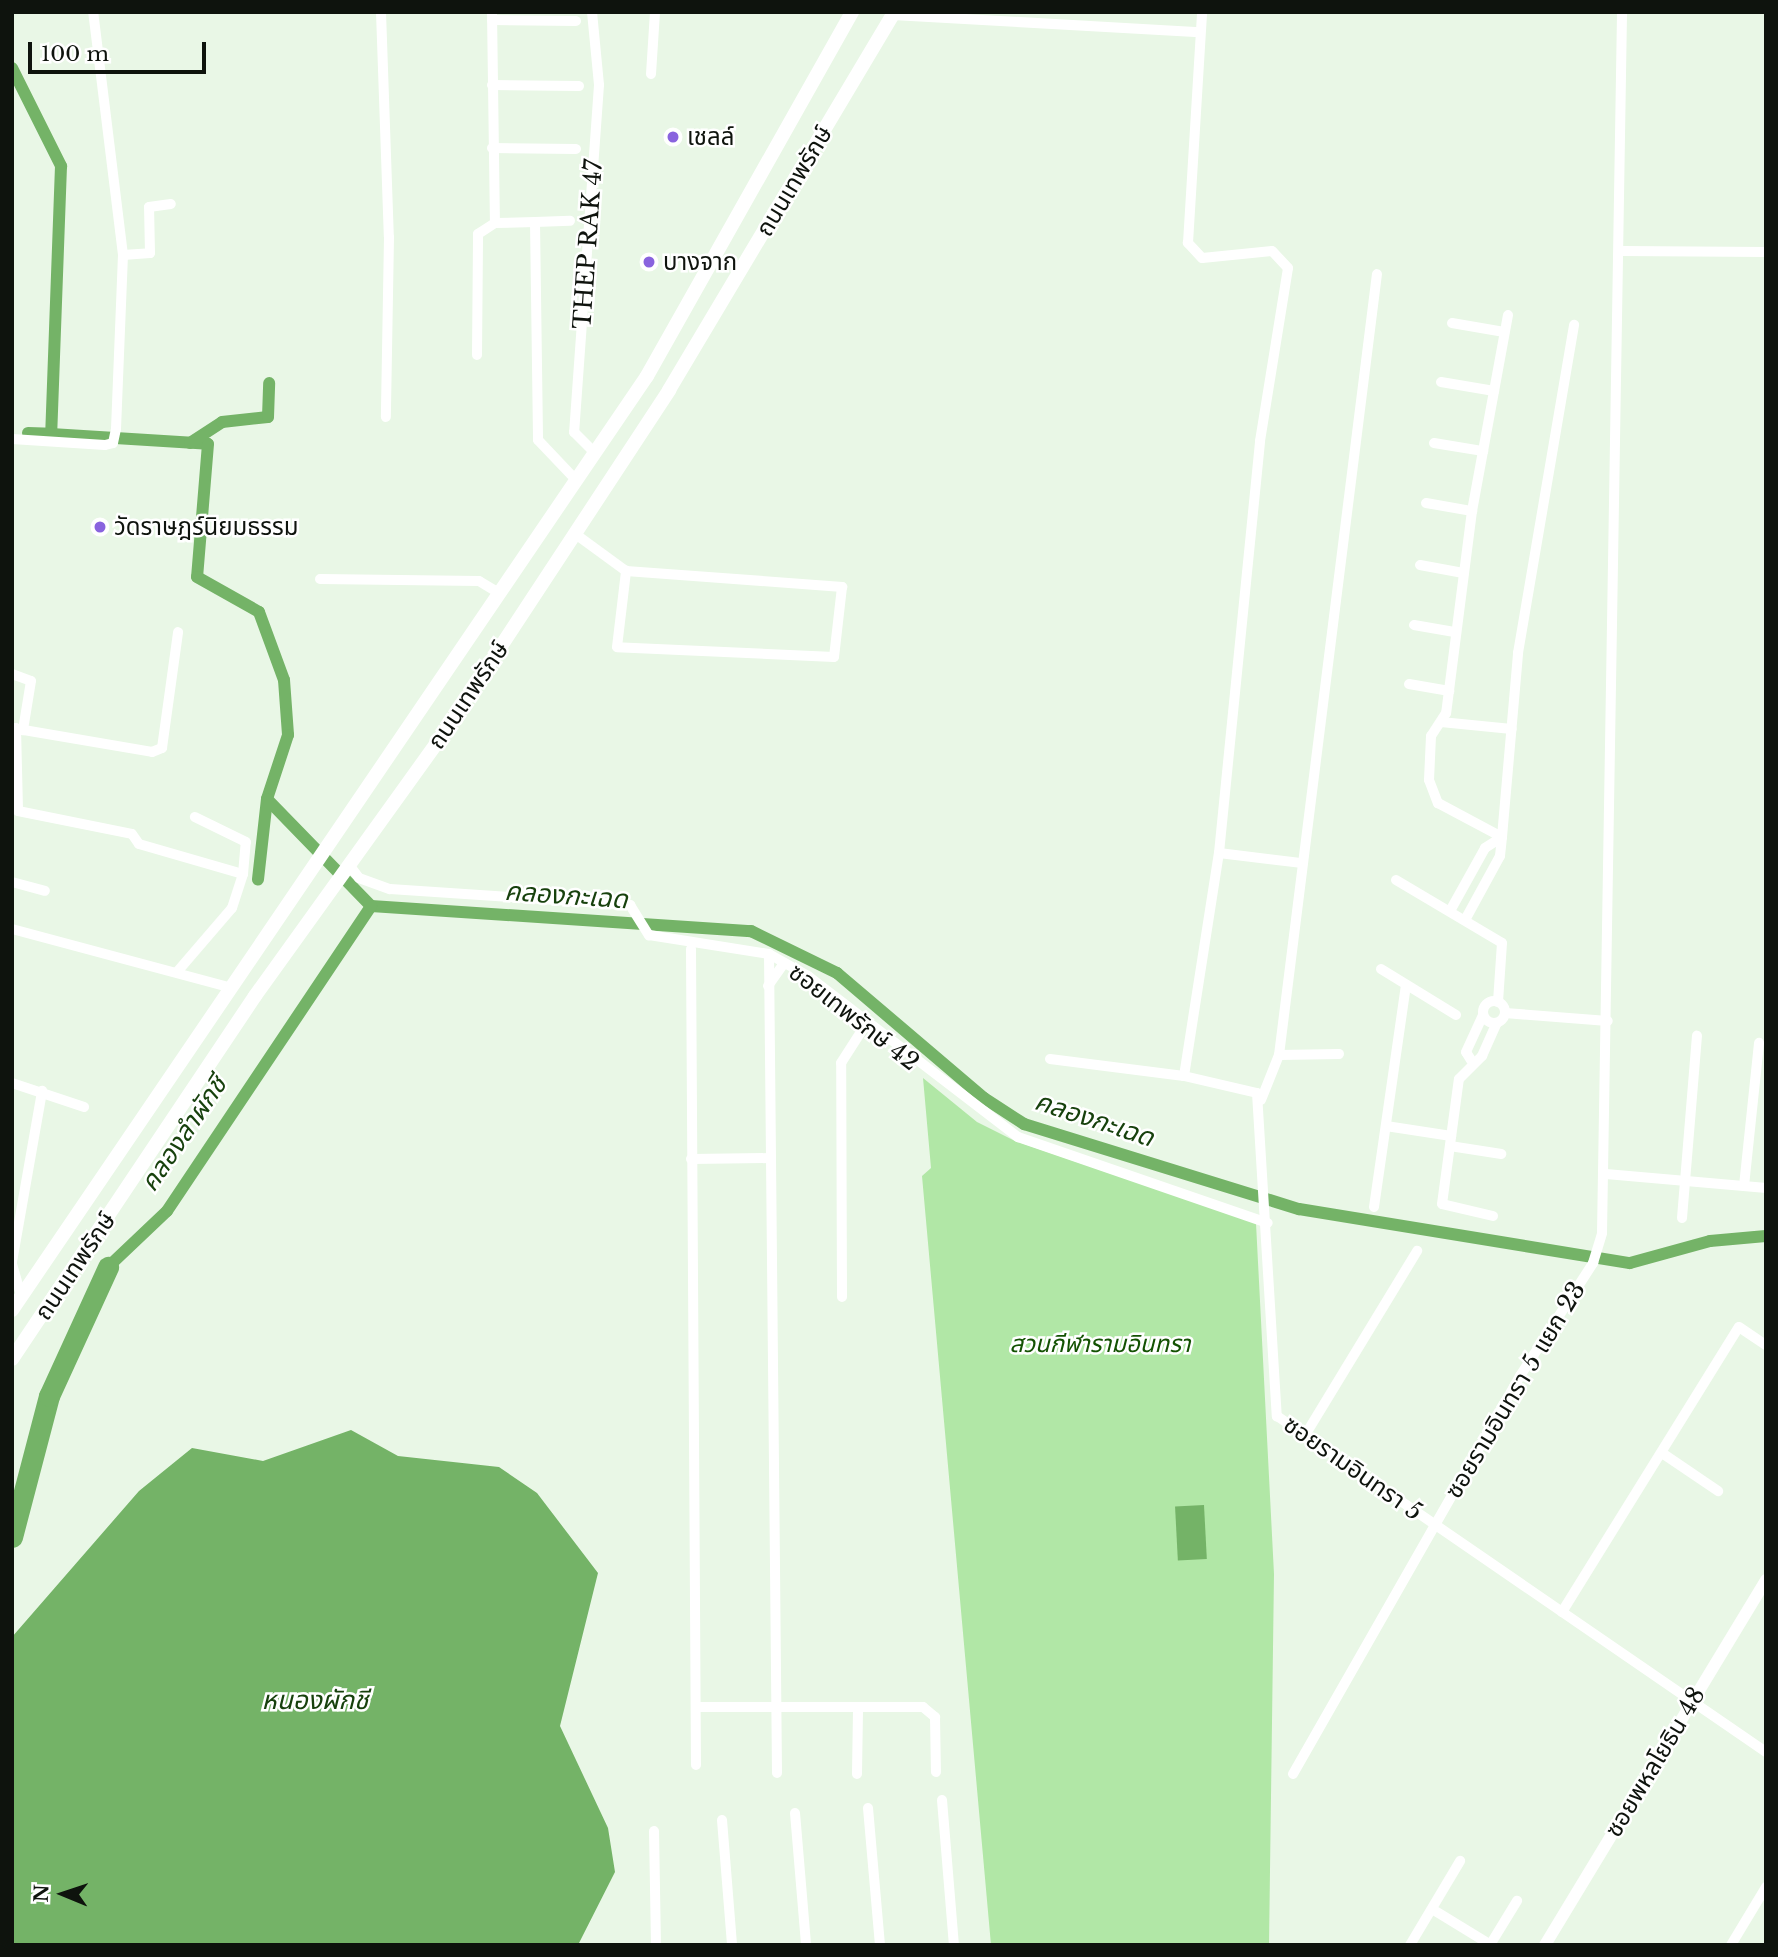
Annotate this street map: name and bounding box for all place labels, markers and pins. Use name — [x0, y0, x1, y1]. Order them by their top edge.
place label: เชลล์ — [687, 123, 734, 151]
marker: เชลล์ — [665, 129, 681, 145]
place label: บางจาก — [663, 248, 737, 276]
marker: บางจาก — [641, 254, 657, 270]
place label: วัดราษฎร์นิยมธรรม — [114, 513, 299, 541]
marker: วัดราษฎร์นิยมธรรม — [92, 519, 108, 535]

